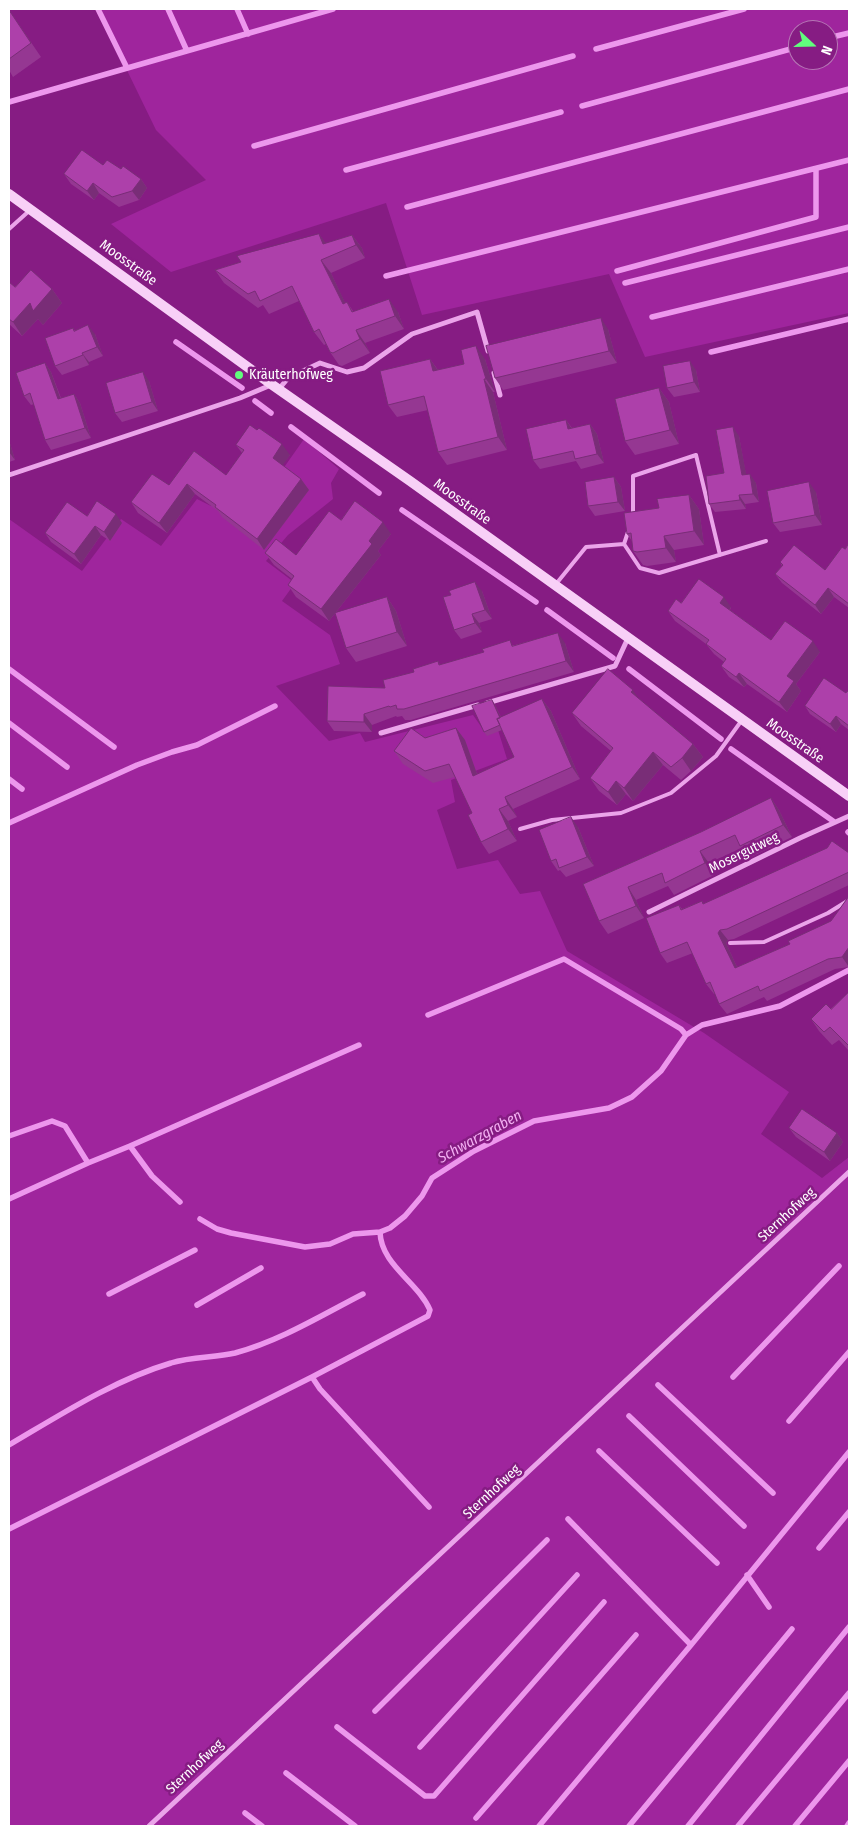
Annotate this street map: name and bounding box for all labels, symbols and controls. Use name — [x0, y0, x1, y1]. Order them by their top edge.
north arrow — [788, 20, 838, 70]
text: N — [817, 43, 836, 57]
street label: Moosstraße — [96, 237, 160, 289]
place label: Kräuterhofweg — [249, 367, 333, 383]
marker: Kräuterhofweg — [233, 369, 245, 381]
street label: Moosstraße — [430, 476, 494, 528]
street label: Moosstraße — [763, 715, 827, 767]
street label: Mosergutweg — [706, 829, 782, 877]
water label: Schwarzgraben — [435, 1107, 525, 1167]
street label: Sternhofweg — [755, 1184, 819, 1246]
street label: Sternhofweg — [460, 1461, 524, 1523]
street label: Sternhofweg — [163, 1736, 227, 1798]

